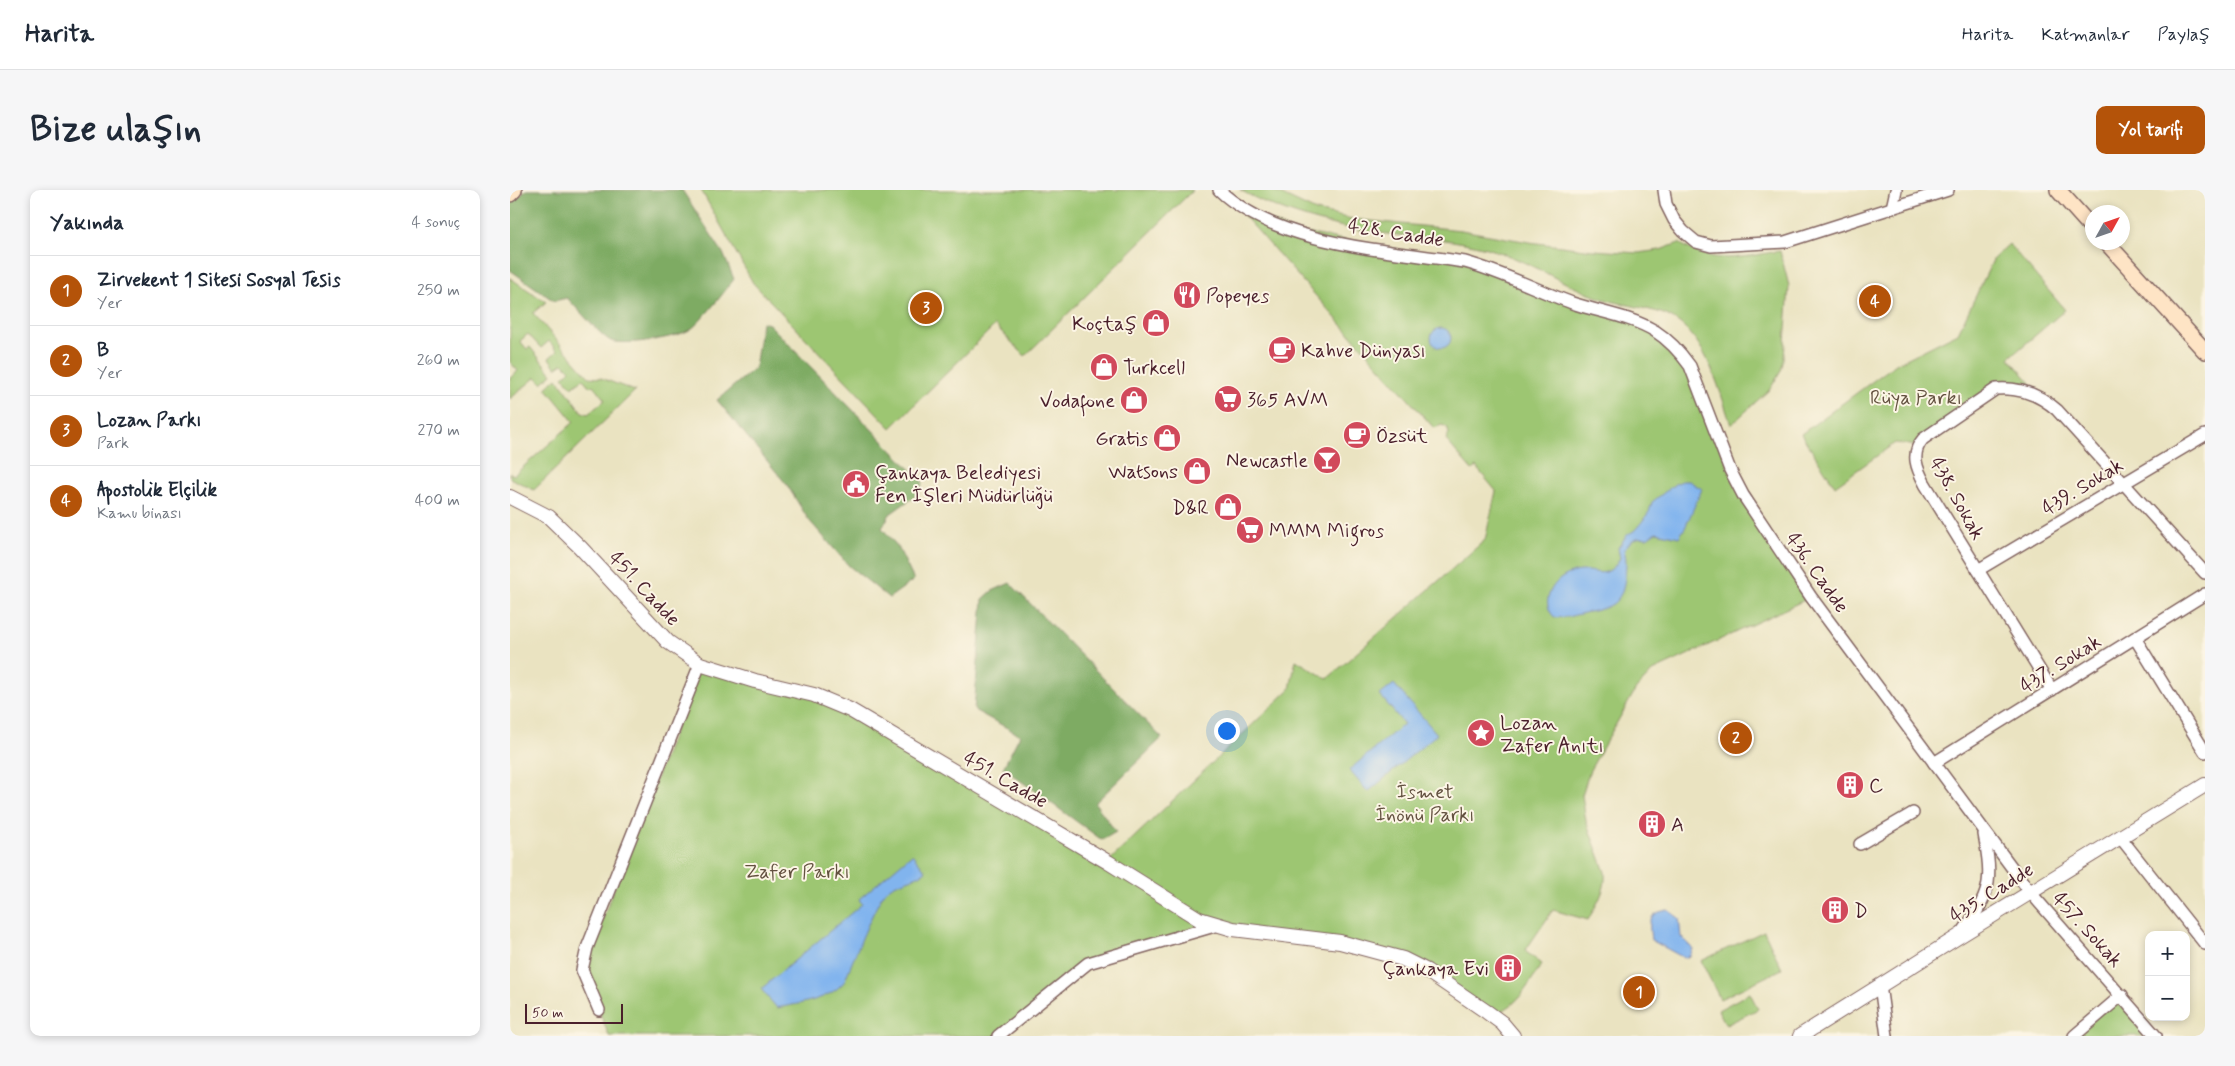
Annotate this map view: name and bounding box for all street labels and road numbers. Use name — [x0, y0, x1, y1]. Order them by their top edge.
street label: 428. Cadde — [1346, 213, 1446, 254]
street label: 438. Sokak — [1923, 452, 1991, 545]
street label: 439. Sokak — [2037, 452, 2129, 522]
street label: 436. Cadde — [1779, 527, 1855, 619]
street label: 451. Cadde — [602, 546, 686, 632]
street label: 437. Sokak — [2015, 629, 2107, 700]
street label: 451. Cadde — [958, 745, 1053, 815]
street label: 435. Cadde — [1944, 857, 2039, 930]
street label: 457. Sokak — [2046, 886, 2128, 974]

